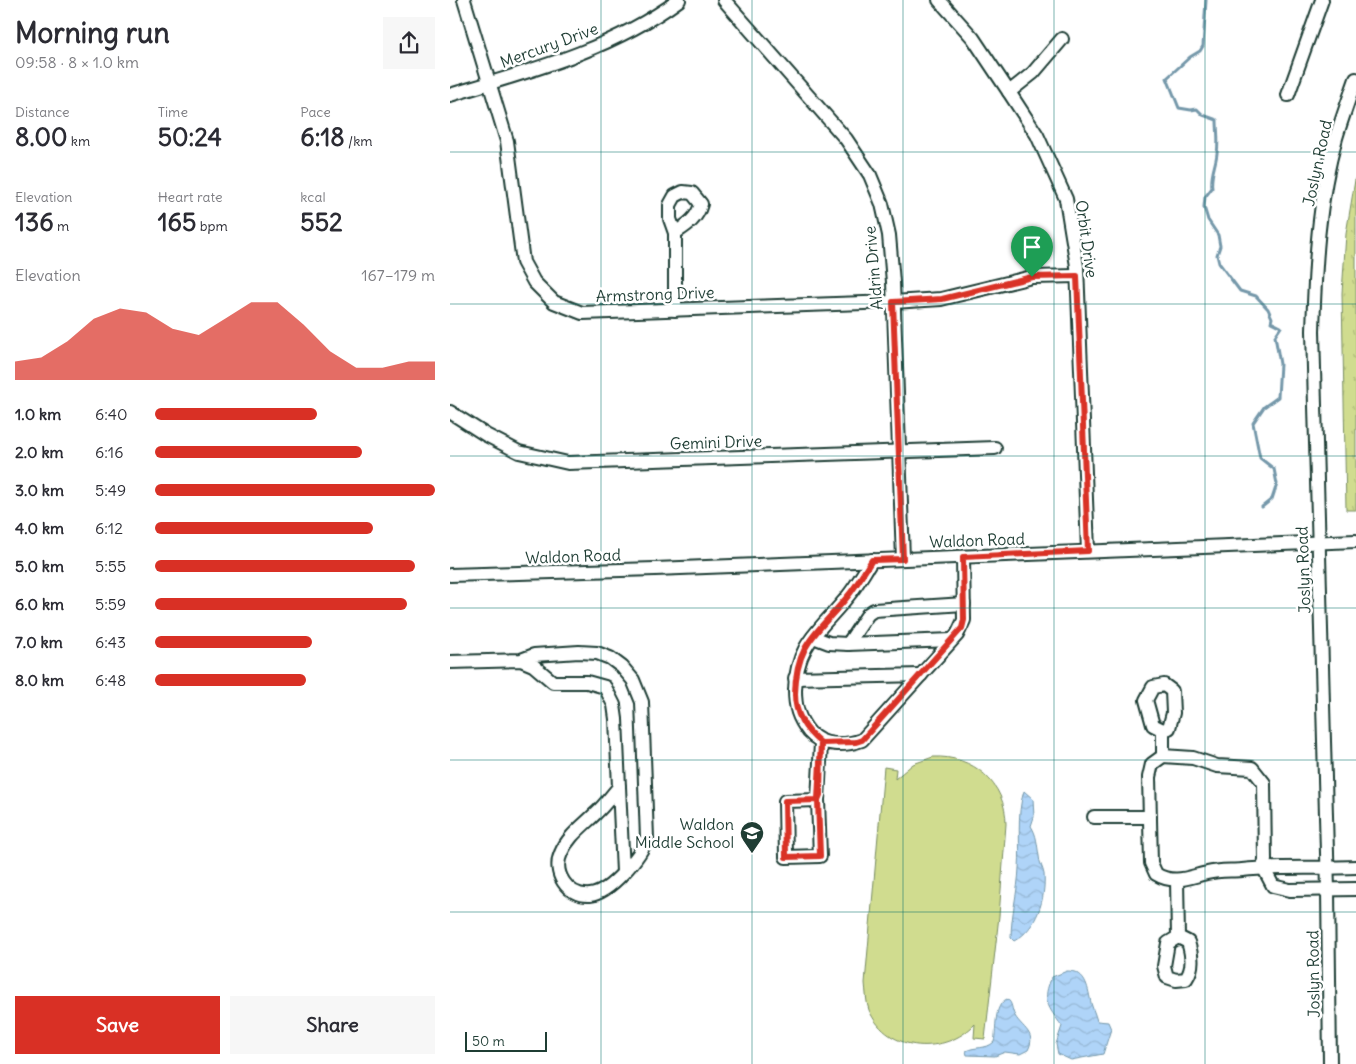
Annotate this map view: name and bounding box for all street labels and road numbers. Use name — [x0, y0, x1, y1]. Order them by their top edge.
street label: Mercury Drive — [497, 18, 601, 72]
street label: Joslyn Road — [1298, 118, 1336, 208]
street label: Orbit Drive — [1072, 199, 1102, 279]
street label: Aldrin Drive — [859, 225, 887, 311]
street label: Armstrong Drive — [595, 282, 715, 306]
street label: Gemini Drive — [670, 430, 762, 454]
street label: Joslyn Road — [1291, 526, 1315, 614]
street label: Waldon Road — [929, 528, 1025, 552]
street label: Waldon Road — [525, 544, 621, 568]
street label: Joslyn Road — [1302, 930, 1324, 1018]

